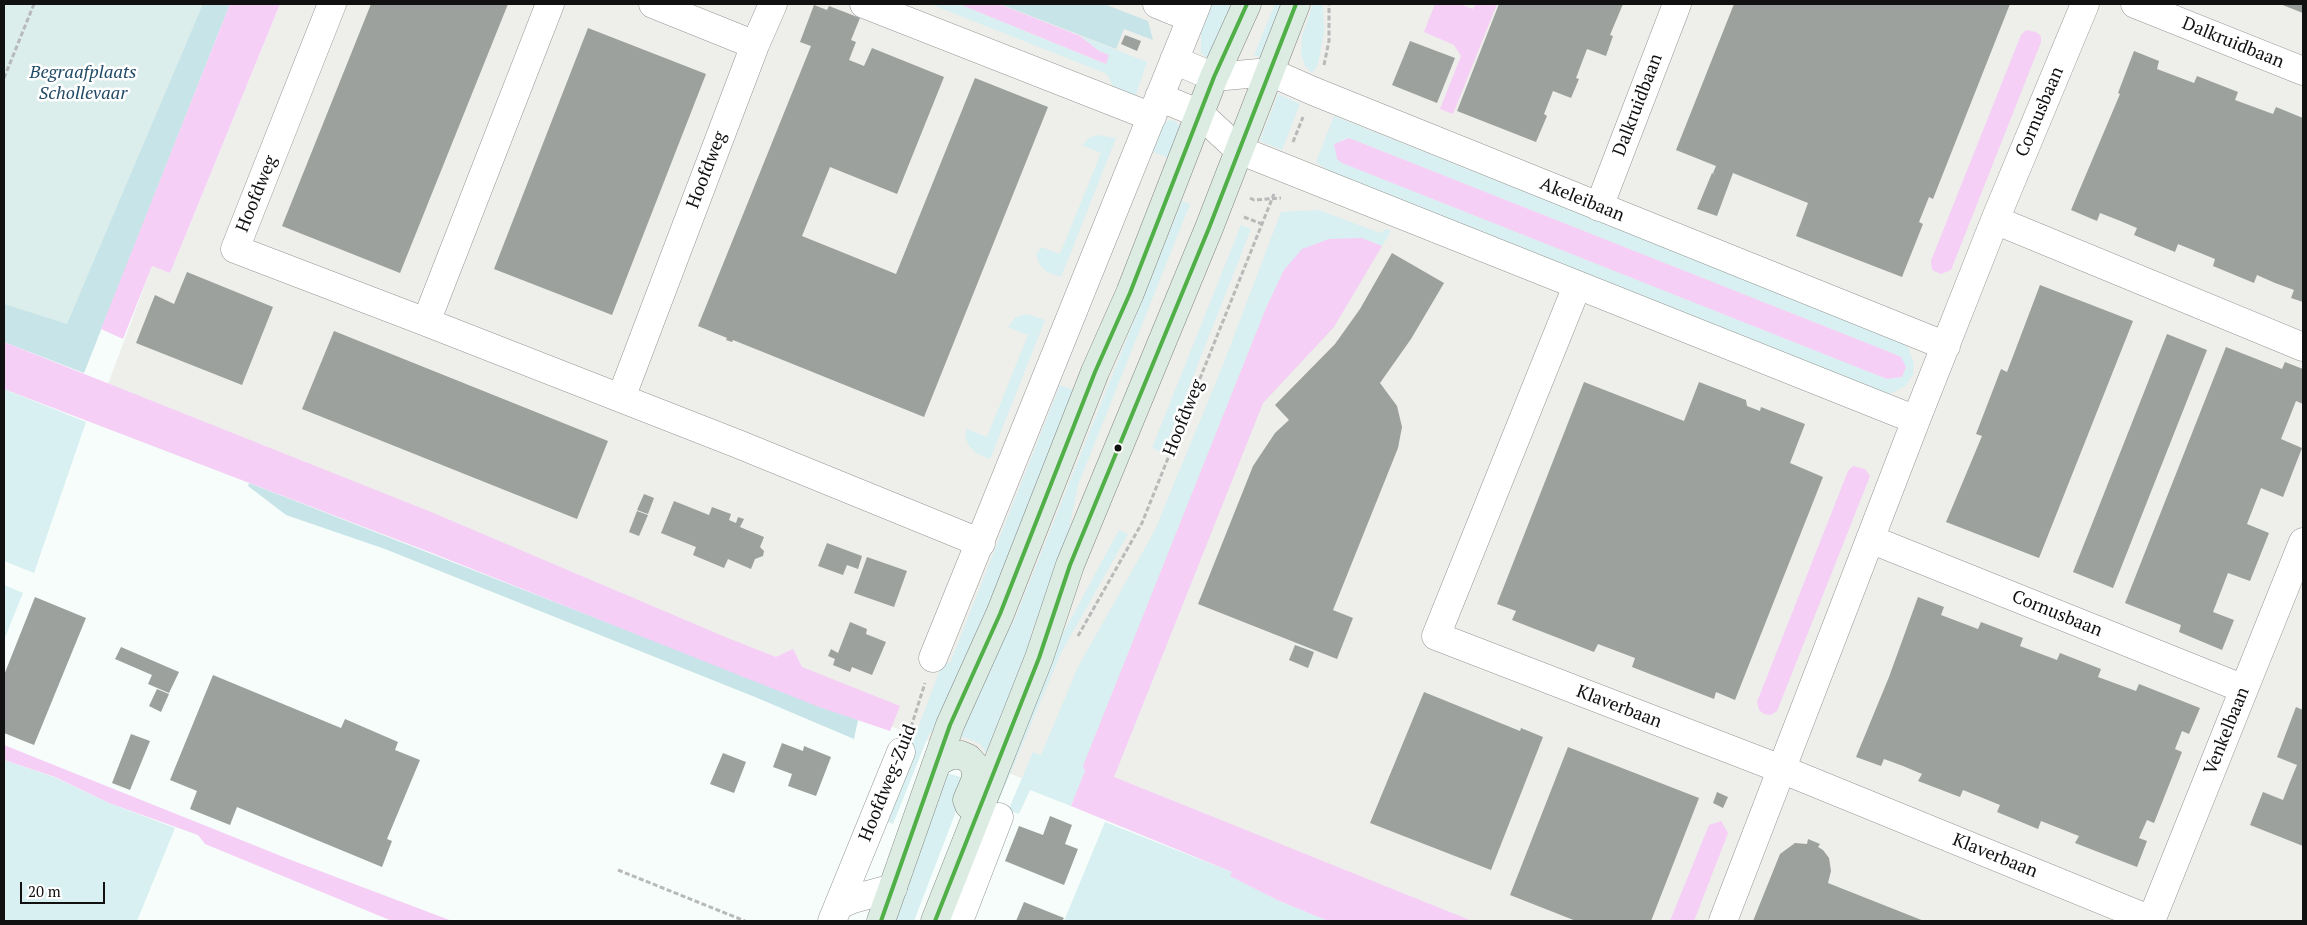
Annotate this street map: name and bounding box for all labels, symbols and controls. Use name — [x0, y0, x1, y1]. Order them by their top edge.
street label: Dalkruidbaan — [2179, 13, 2287, 73]
street label: Dalkruidbaan — [1609, 51, 1667, 159]
park label: Begraafplaats Schollevaar — [30, 62, 136, 104]
street label: Cornusbaan — [2011, 64, 2069, 160]
street label: Hoofdweg — [682, 129, 732, 211]
street label: Hoofdweg — [232, 153, 282, 235]
street label: Akeleibaan — [1537, 173, 1627, 227]
street label: Hoofdweg — [1159, 377, 1209, 459]
unlabelled marker — [1113, 443, 1123, 453]
street label: Cornusbaan — [2009, 586, 2105, 642]
street label: Klaverbaan — [1573, 681, 1665, 733]
street label: Venkelbaan — [2200, 684, 2254, 778]
street label: Hoofdweg-Zuid — [855, 721, 921, 845]
street label: Klaverbaan — [1949, 829, 2041, 883]
scale bar — [22, 872, 108, 904]
text: 20 m — [28, 881, 61, 901]

